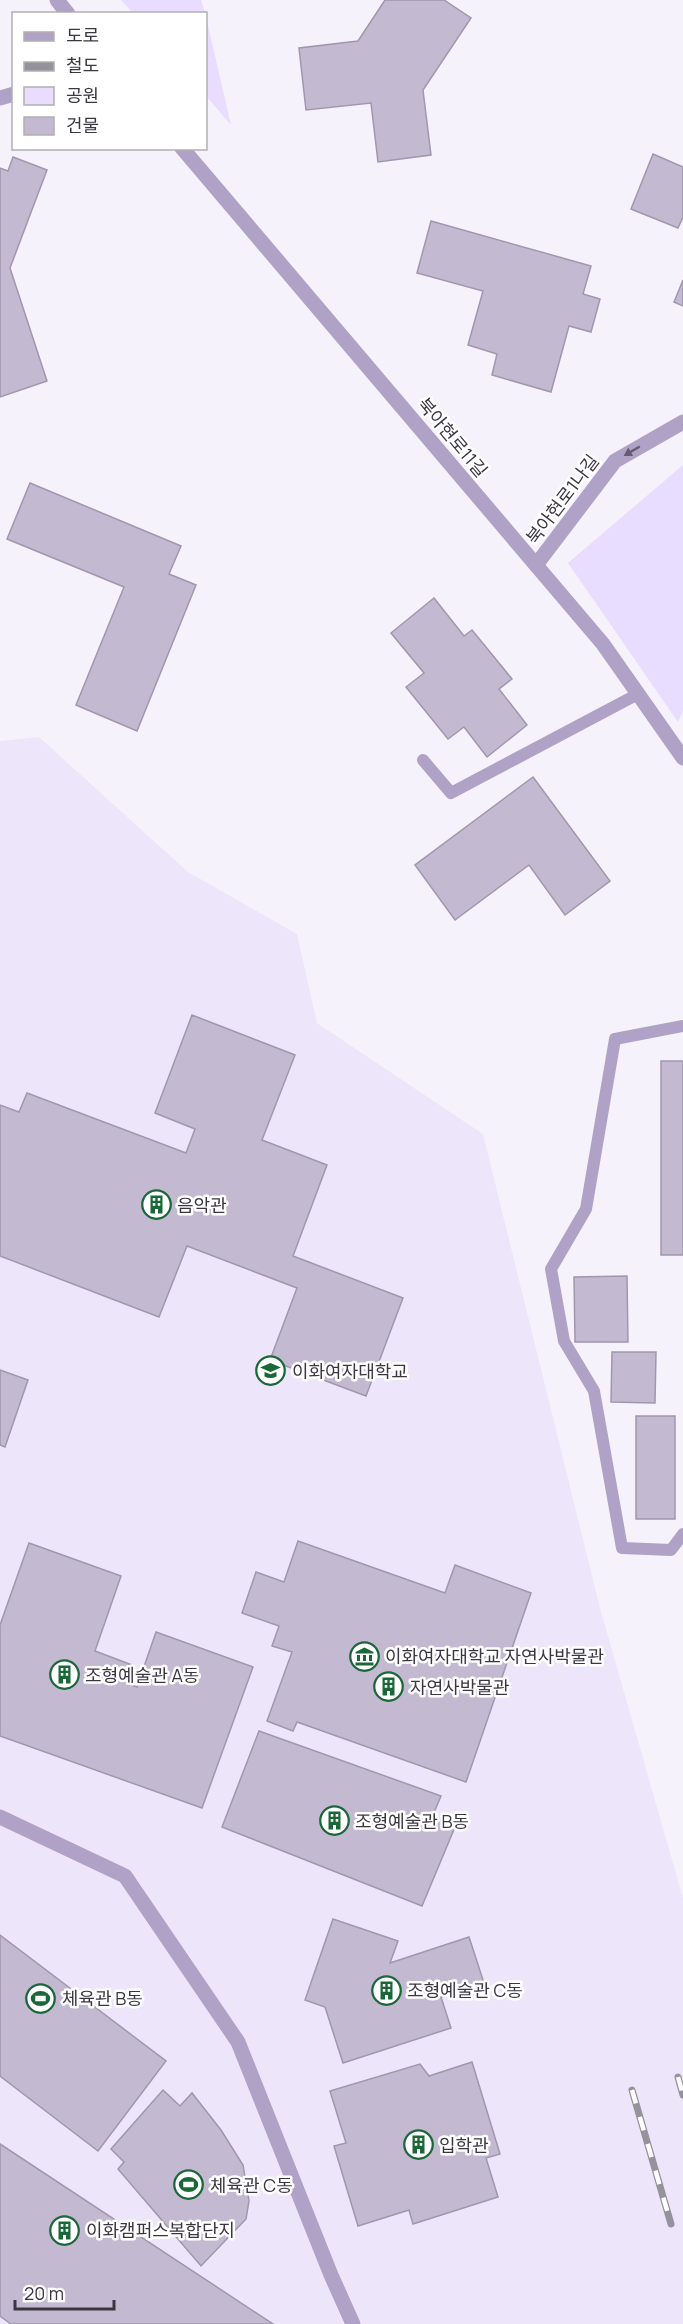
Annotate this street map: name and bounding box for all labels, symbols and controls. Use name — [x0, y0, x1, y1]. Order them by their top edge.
legend — [12, 12, 207, 150]
text: 도로 — [66, 23, 99, 47]
text: 철도 — [66, 53, 99, 77]
text: 공원 — [66, 83, 99, 107]
text: 건물 — [66, 113, 99, 137]
street label: 북아현로11길 — [413, 392, 493, 482]
one-way arrow — [623, 446, 640, 456]
street label: 북아현로1나길 — [520, 449, 604, 549]
building icon: 음악관 — [140, 1189, 172, 1221]
place label: 음악관 — [177, 1193, 227, 1217]
school or university icon: 이화여자대학교 — [255, 1355, 287, 1387]
place label: 이화여자대학교 — [292, 1359, 408, 1383]
museum icon: 이화여자대학교 자연사박물관 — [348, 1640, 380, 1672]
place label: 이화여자대학교 자연사박물관 — [385, 1644, 604, 1668]
building icon: 조형예술관 A동 — [48, 1659, 80, 1691]
place label: 조형예술관 A동 — [85, 1663, 199, 1687]
building icon: 자연사박물관 — [373, 1671, 405, 1703]
place label: 자연사박물관 — [410, 1675, 510, 1699]
building icon: 조형예술관 B동 — [318, 1805, 350, 1837]
place label: 조형예술관 B동 — [355, 1809, 469, 1833]
building icon: 조형예술관 C동 — [370, 1974, 402, 2006]
place label: 조형예술관 C동 — [407, 1978, 523, 2002]
sports icon: 체육관 B동 — [25, 1982, 57, 2014]
place label: 체육관 B동 — [62, 1986, 143, 2010]
building icon: 입학관 — [402, 2129, 434, 2161]
place label: 입학관 — [439, 2133, 489, 2157]
sports icon: 체육관 C동 — [173, 2169, 205, 2201]
place label: 체육관 C동 — [210, 2173, 293, 2197]
building icon: 이화캠퍼스복합단지 — [49, 2214, 81, 2246]
place label: 이화캠퍼스복합단지 — [86, 2218, 235, 2242]
scale bar — [15, 2273, 114, 2311]
text: 20 m — [24, 2281, 64, 2305]

